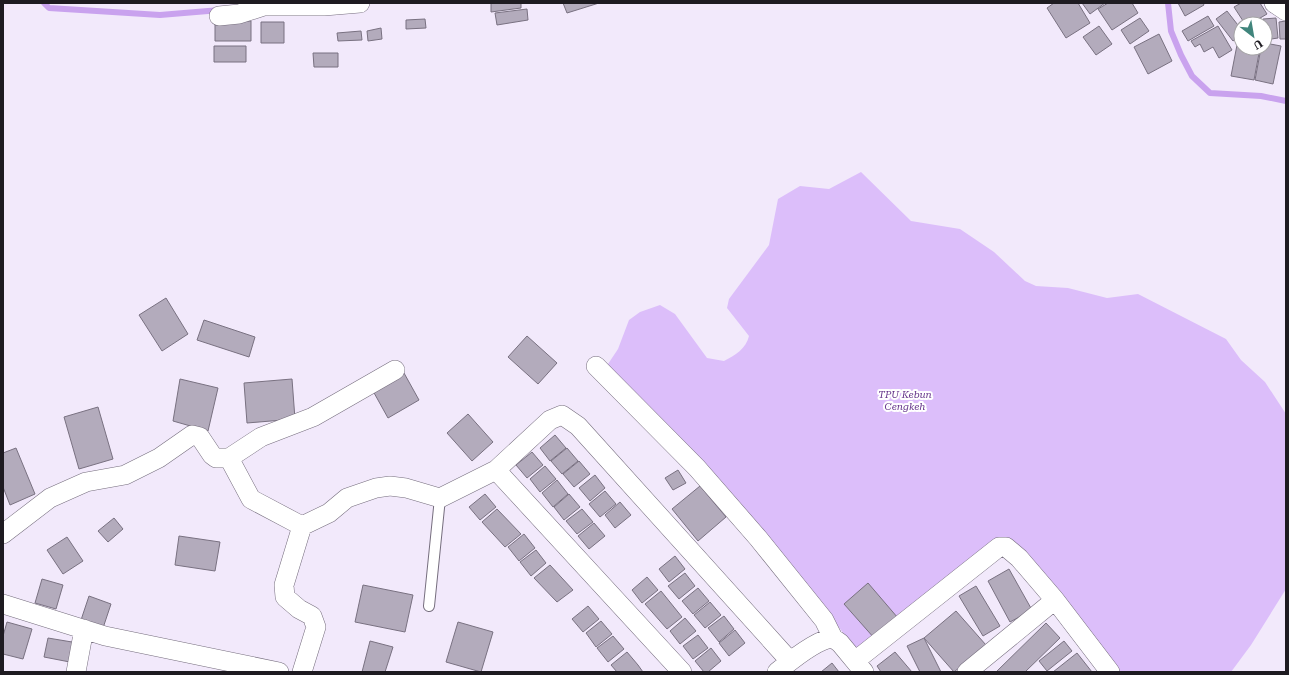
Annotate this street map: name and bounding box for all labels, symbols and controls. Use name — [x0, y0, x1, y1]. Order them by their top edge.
north arrow — [1233, 16, 1273, 56]
text: U — [1250, 36, 1265, 52]
park label: TPU Kebun Cengkeh — [878, 389, 932, 412]

